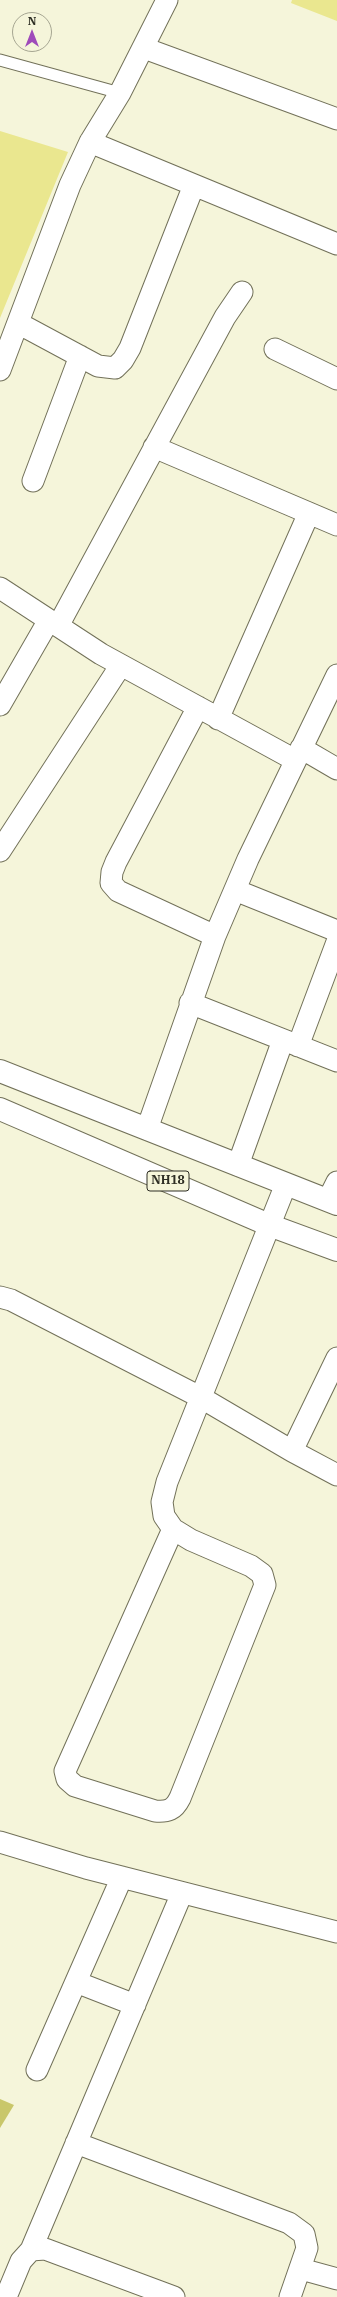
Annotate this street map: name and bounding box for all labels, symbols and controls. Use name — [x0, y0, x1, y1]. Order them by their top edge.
north arrow — [12, 12, 52, 52]
text: N — [28, 14, 36, 28]
road number: NH18 — [147, 1171, 189, 1191]

